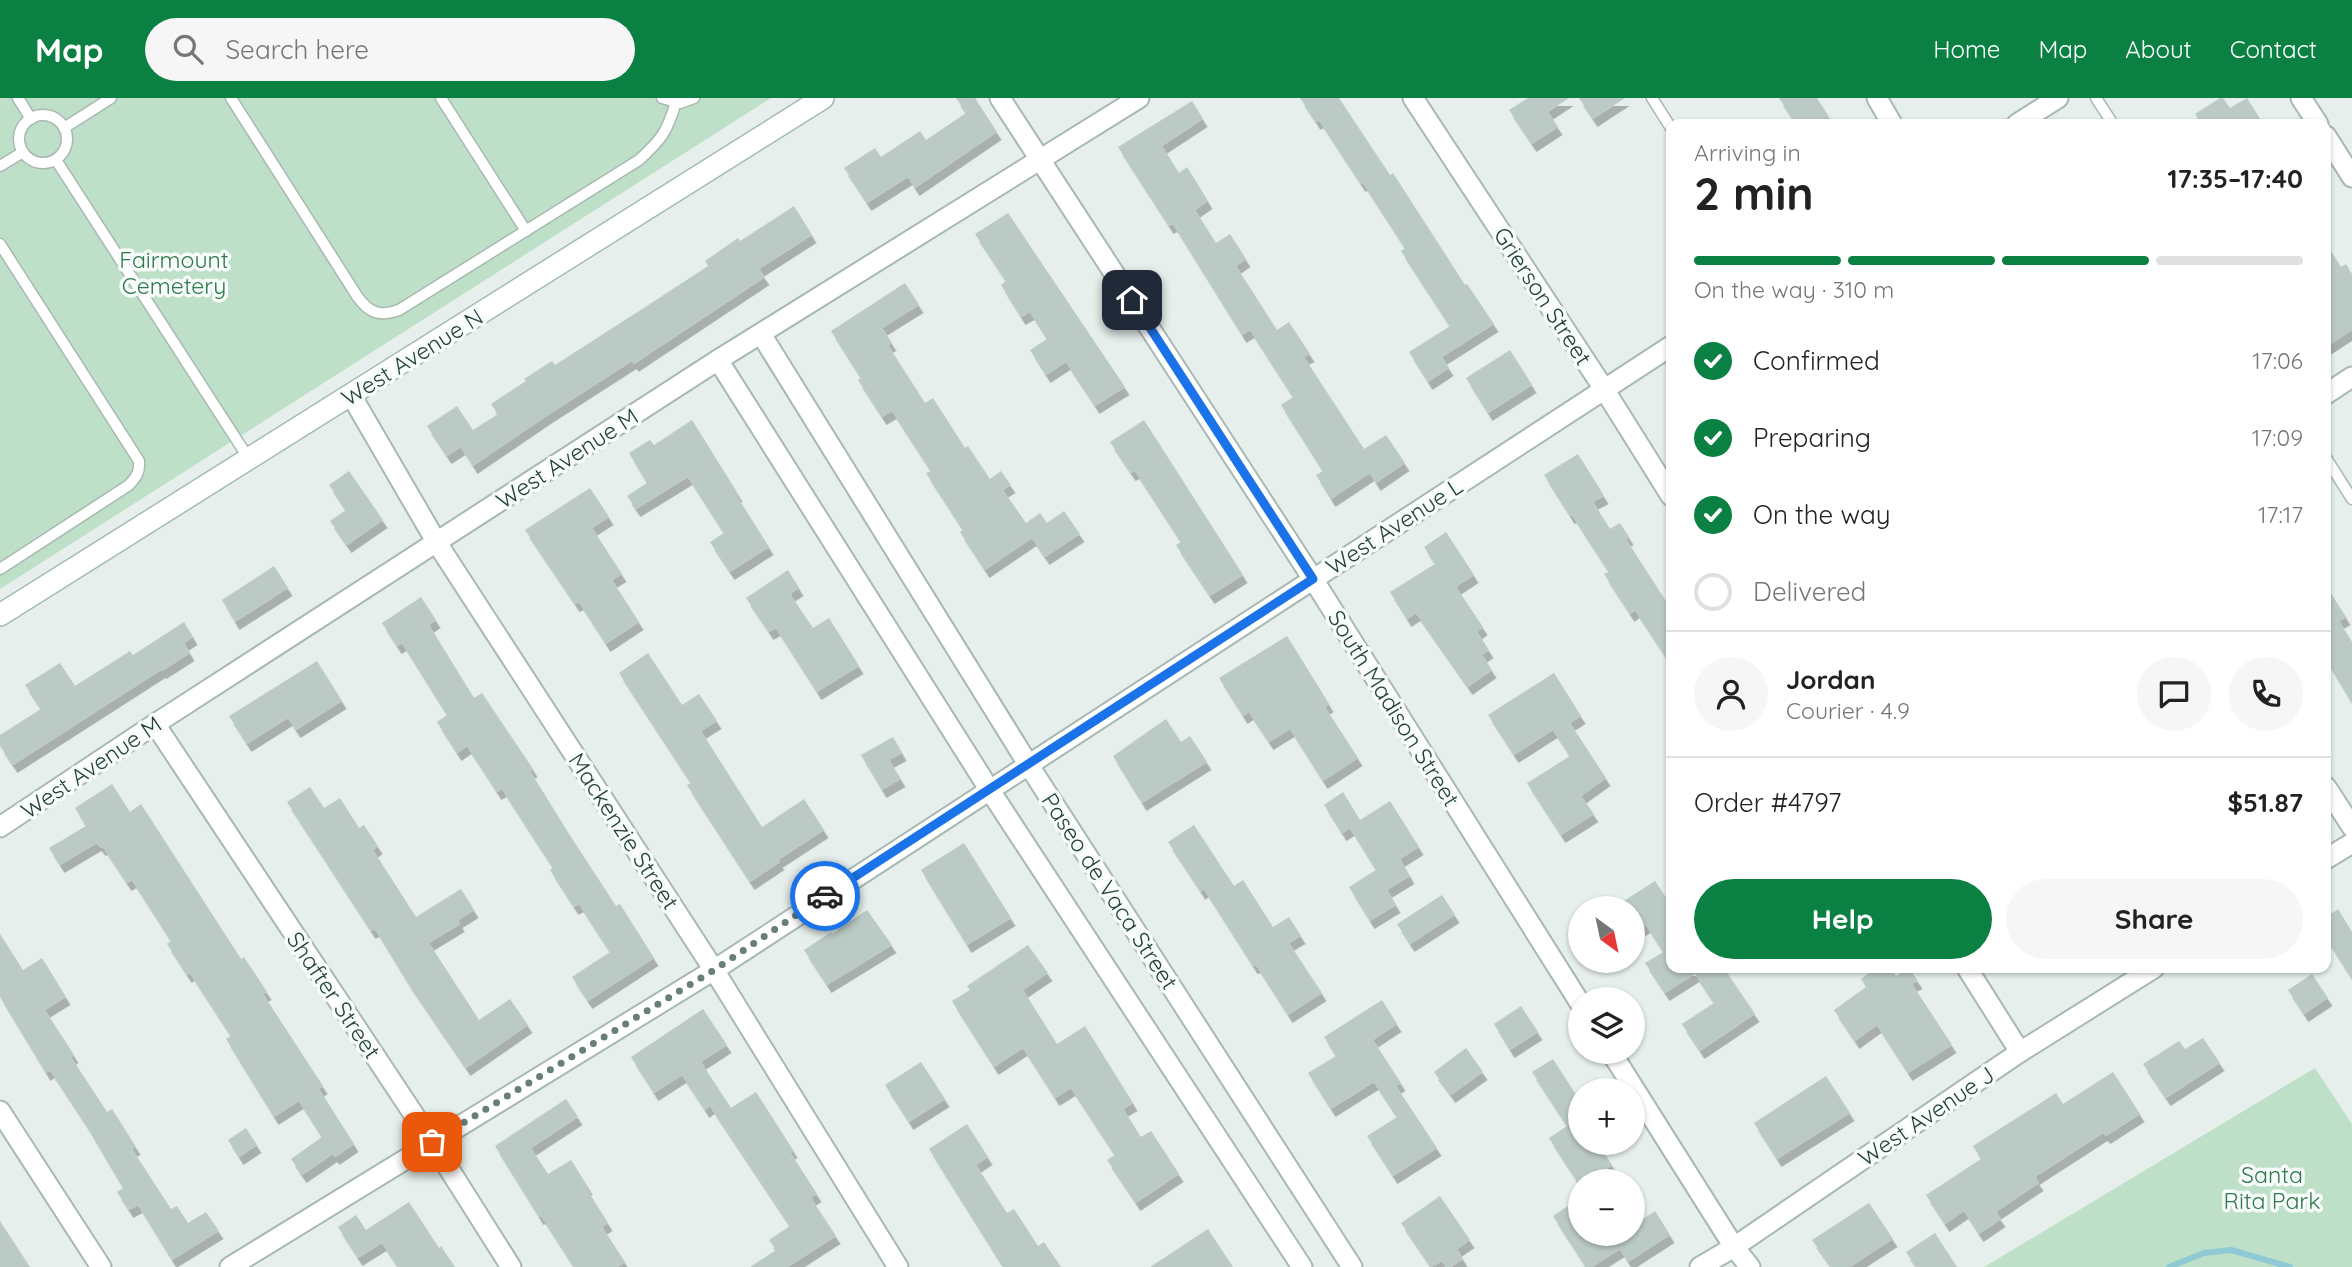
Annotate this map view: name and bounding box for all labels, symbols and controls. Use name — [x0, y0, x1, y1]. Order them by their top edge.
search box — [145, 18, 635, 81]
text: Map — [35, 29, 103, 70]
icon: search — [169, 30, 207, 68]
text: Search here — [225, 33, 369, 66]
text: Home — [1933, 34, 2000, 64]
text: Map — [2038, 34, 2087, 64]
text: About — [2125, 34, 2192, 64]
text: Contact — [2230, 34, 2317, 64]
text: Arriving in — [1694, 138, 1801, 167]
text: 17:35–17:40 — [2167, 162, 2303, 195]
text: 2 min — [1694, 164, 1814, 222]
street label: Grierson Street — [1488, 222, 1598, 371]
park label: Fairmount Cemetery — [119, 245, 229, 300]
pin — [1102, 270, 1162, 330]
text: On the way · 310 m — [1694, 275, 1894, 304]
icon: home — [1113, 281, 1151, 319]
street label: West Avenue N — [336, 302, 488, 412]
icon: check — [1694, 342, 1732, 380]
text: Confirmed — [1753, 344, 1880, 377]
text: 17:06 — [2252, 346, 2303, 375]
street label: West Avenue M — [490, 401, 644, 515]
icon: check — [1694, 419, 1732, 457]
text: Preparing — [1753, 421, 1871, 454]
text: 17:09 — [2252, 423, 2303, 452]
street label: West Avenue L — [1320, 471, 1468, 581]
icon: check — [1694, 496, 1732, 534]
text: On the way — [1753, 498, 1891, 531]
text: 17:17 — [2258, 500, 2303, 529]
text: Delivered — [1753, 575, 1866, 608]
street label: South Madison Street — [1322, 604, 1466, 812]
button: person — [1694, 657, 1768, 731]
button: chat — [2137, 657, 2211, 731]
button: phone — [2229, 657, 2303, 731]
text: Jordan — [1786, 663, 1875, 696]
text: Courier · 4.9 — [1786, 696, 1910, 725]
street label: West Avenue M — [15, 709, 167, 825]
street label: Mackenzie Street — [563, 747, 686, 915]
text: Order #4797 — [1694, 786, 1841, 819]
text: $51.87 — [2227, 786, 2303, 819]
street label: Paseo de Vaca Street — [1036, 787, 1185, 995]
courier — [790, 861, 860, 931]
icon: car — [806, 877, 844, 915]
button: Help — [1694, 879, 1992, 959]
button: Share — [2006, 879, 2303, 959]
north arrow — [1568, 896, 1645, 973]
map controls — [1568, 896, 1645, 1246]
street label: Shafter Street — [281, 926, 387, 1064]
button: layers — [1568, 987, 1645, 1064]
street label: West Avenue J — [1852, 1060, 2000, 1172]
button: + — [1568, 1078, 1645, 1155]
pin — [402, 1112, 462, 1172]
icon: bag — [413, 1123, 451, 1161]
park label: Santa Rita Park — [2223, 1160, 2321, 1215]
button: − — [1568, 1169, 1645, 1246]

